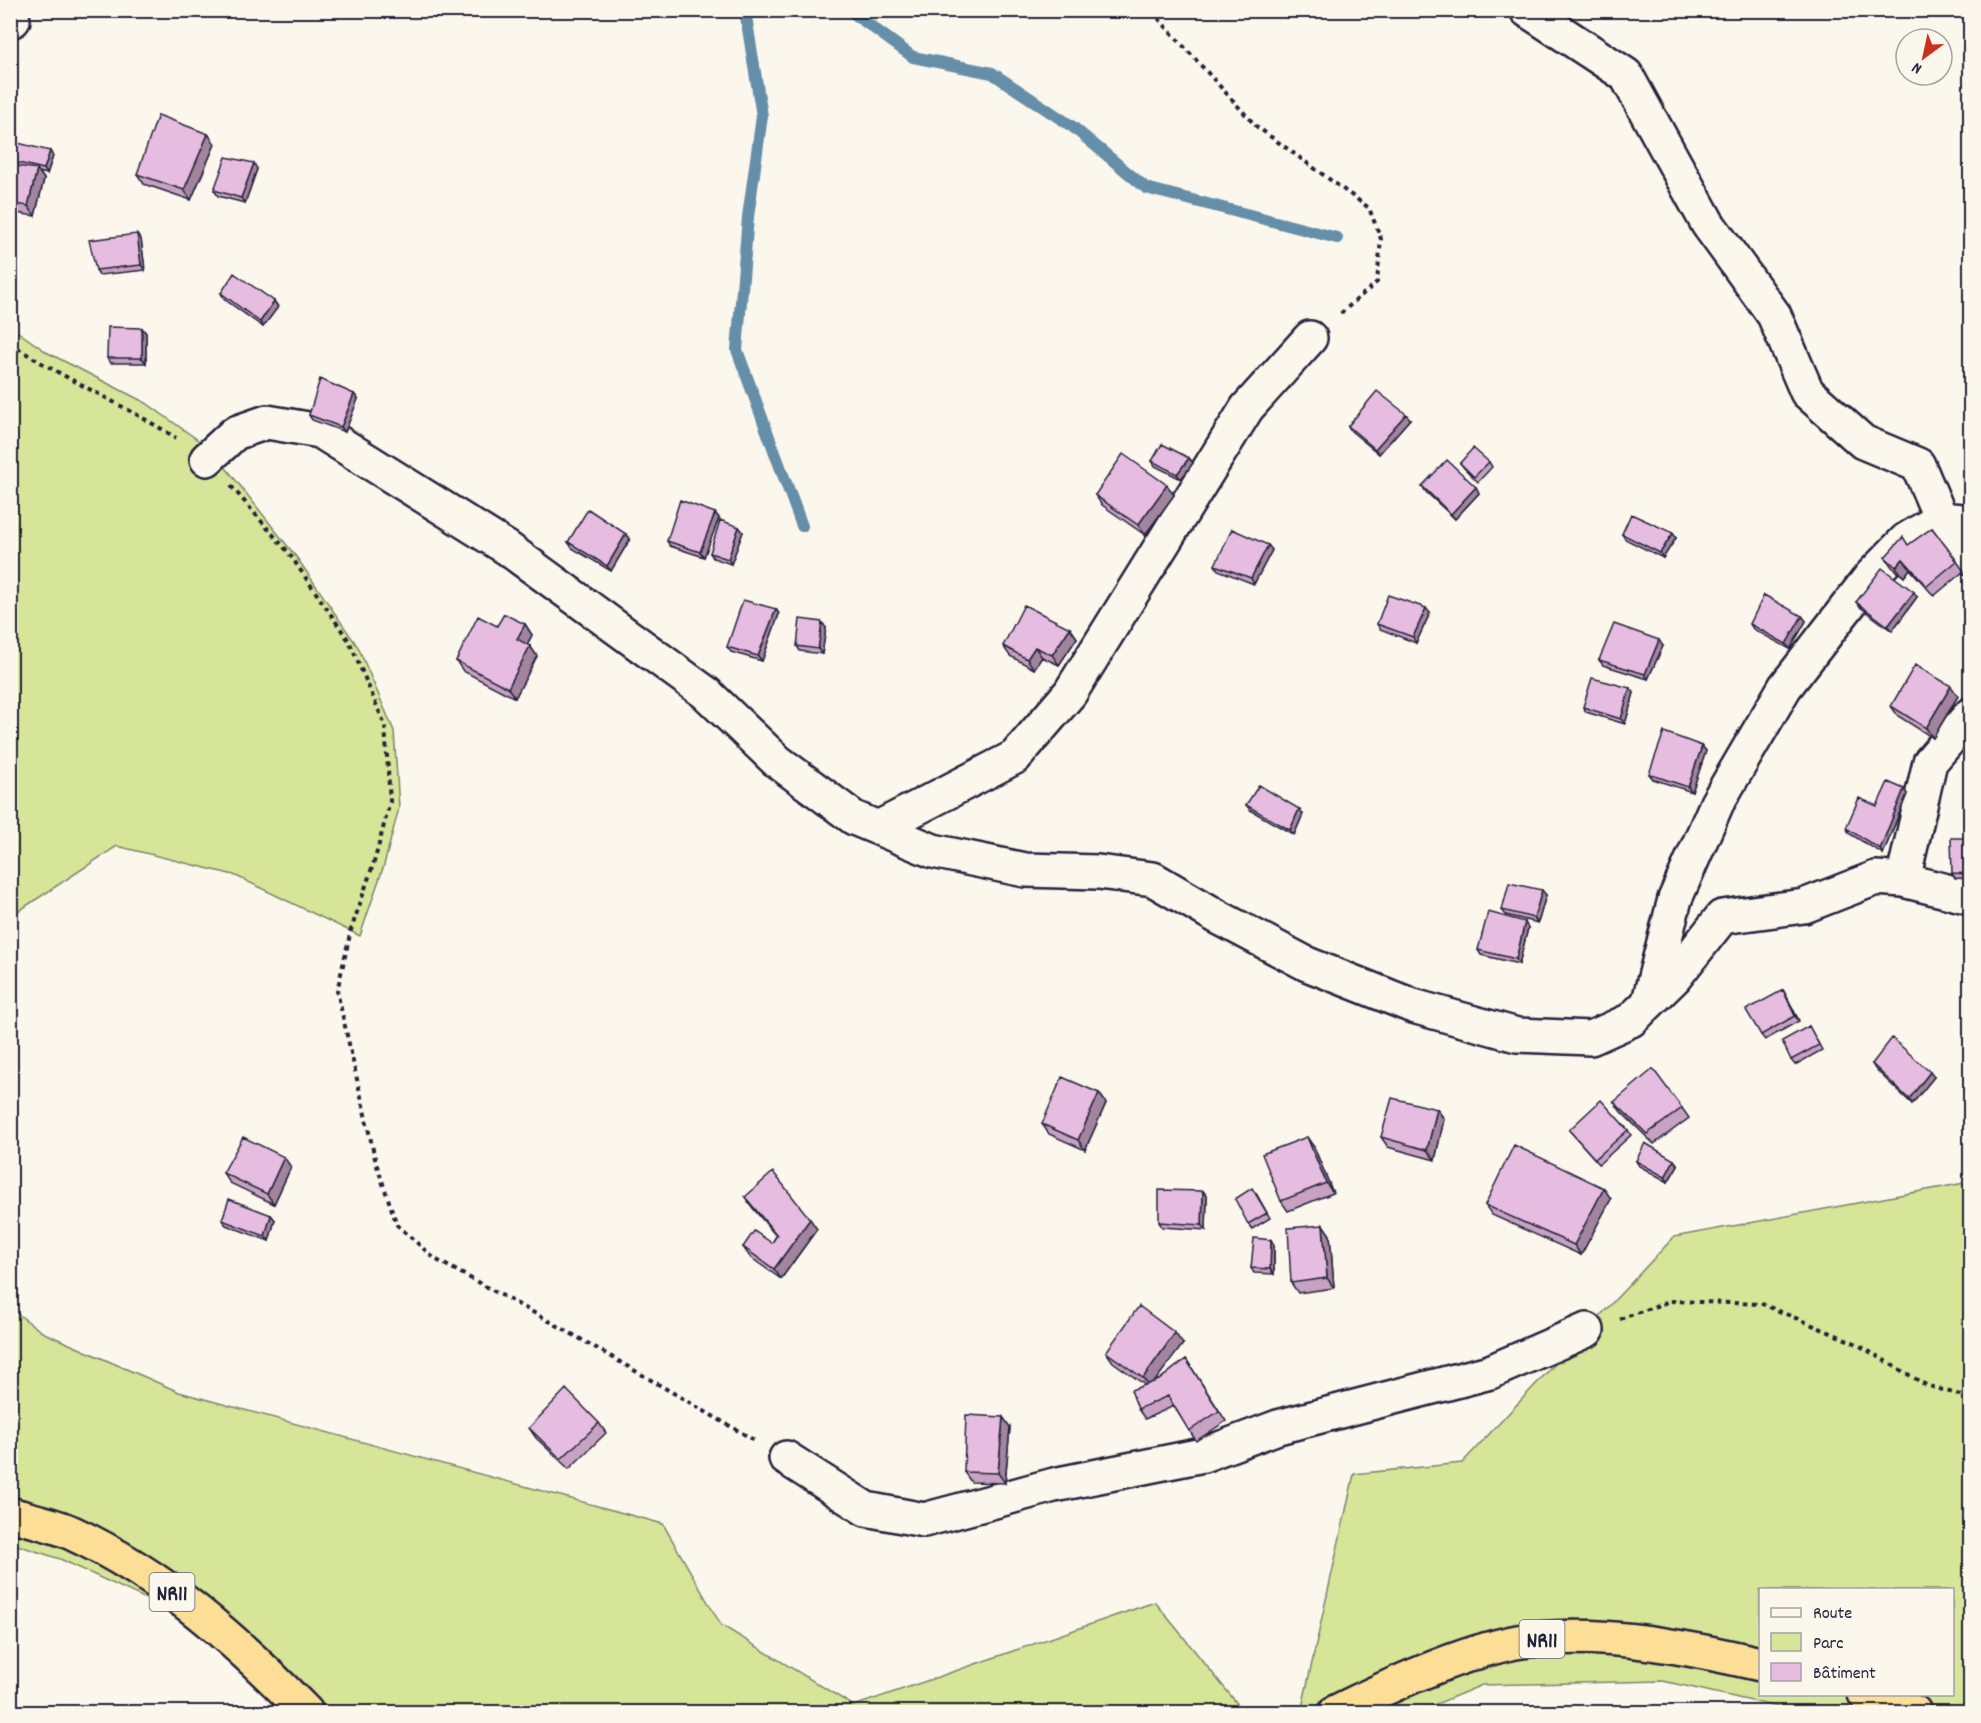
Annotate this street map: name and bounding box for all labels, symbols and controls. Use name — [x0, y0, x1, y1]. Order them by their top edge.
north arrow — [1894, 27, 1954, 87]
text: N — [1908, 56, 1927, 79]
road number: NR11 — [150, 1573, 195, 1611]
legend — [1759, 1588, 1954, 1696]
text: Route — [1813, 1602, 1852, 1627]
road number: NR11 — [1520, 1620, 1564, 1658]
text: Parc — [1813, 1632, 1844, 1657]
text: Bâtiment — [1813, 1662, 1876, 1687]

